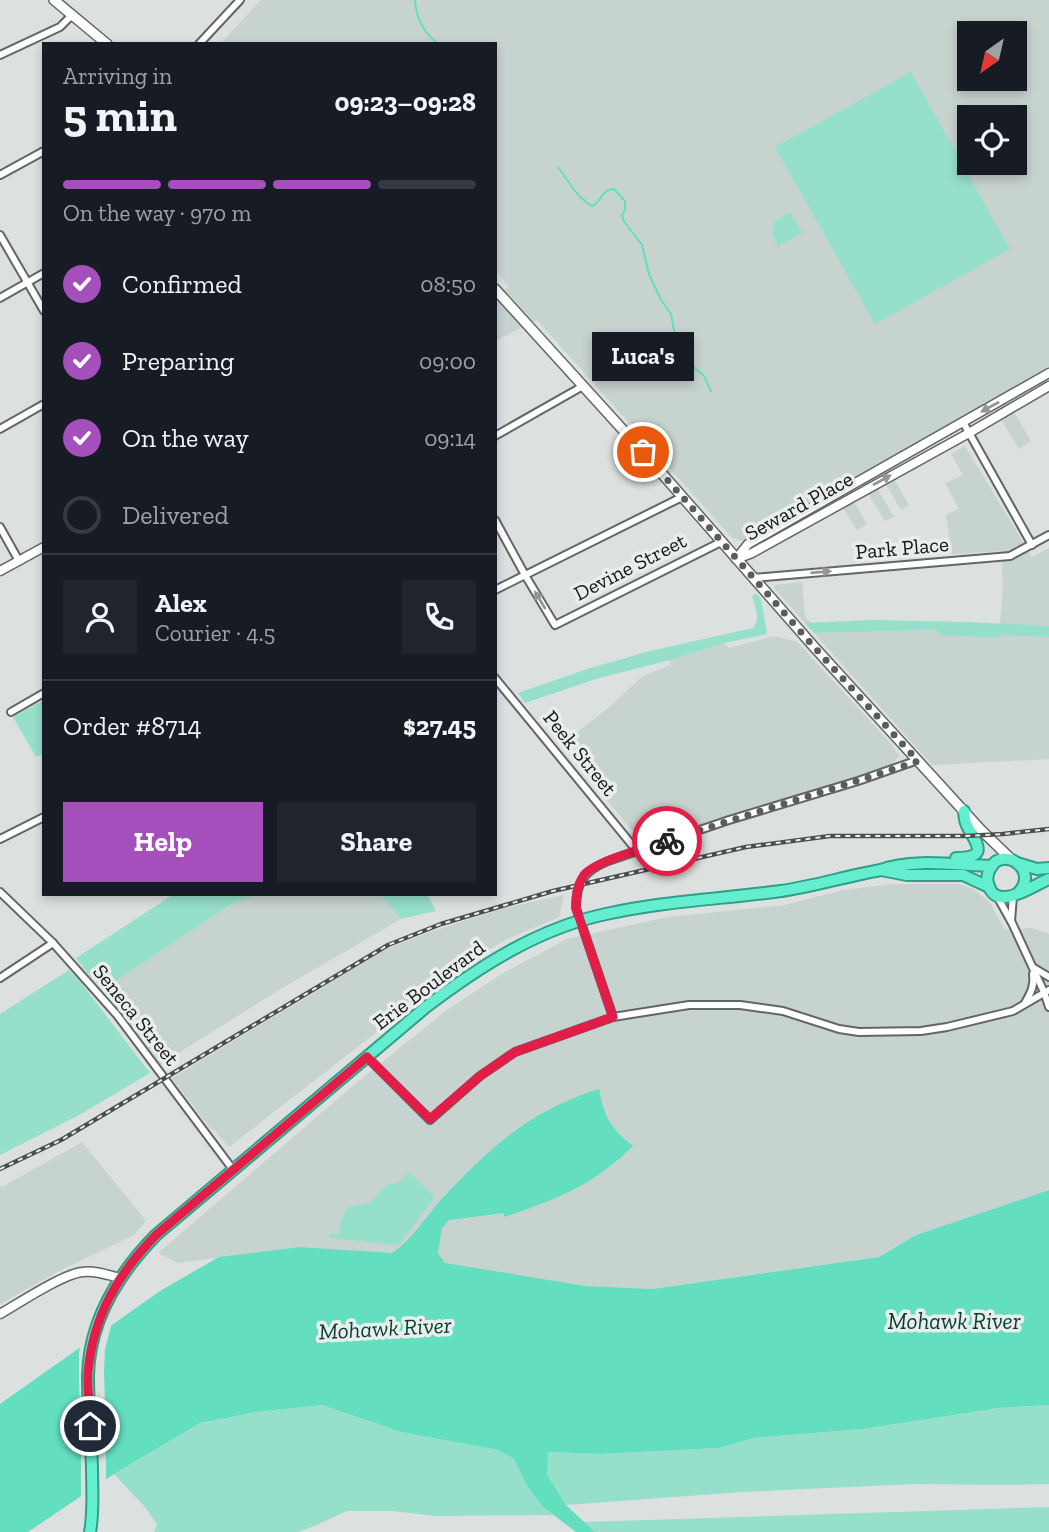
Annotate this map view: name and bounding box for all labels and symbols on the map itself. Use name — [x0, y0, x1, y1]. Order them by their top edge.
north arrow — [957, 21, 1027, 91]
callout: Luca's — [592, 333, 694, 382]
one-way arrow — [980, 401, 999, 413]
pin — [613, 422, 673, 482]
street label: Seward Place — [740, 466, 857, 545]
one-way arrow — [873, 474, 892, 486]
street label: Devine Street — [569, 527, 690, 606]
street label: Park Place — [854, 531, 950, 564]
one-way arrow — [810, 566, 832, 577]
one-way arrow — [534, 590, 547, 610]
street label: Peek Street — [538, 705, 622, 800]
courier — [632, 806, 702, 876]
street label: Erie Boulevard — [368, 934, 490, 1035]
street label: Seneca Street — [88, 959, 185, 1070]
water label: Mohawk River — [887, 1307, 1021, 1335]
water label: Mohawk River — [318, 1311, 452, 1345]
pin — [60, 1396, 120, 1456]

